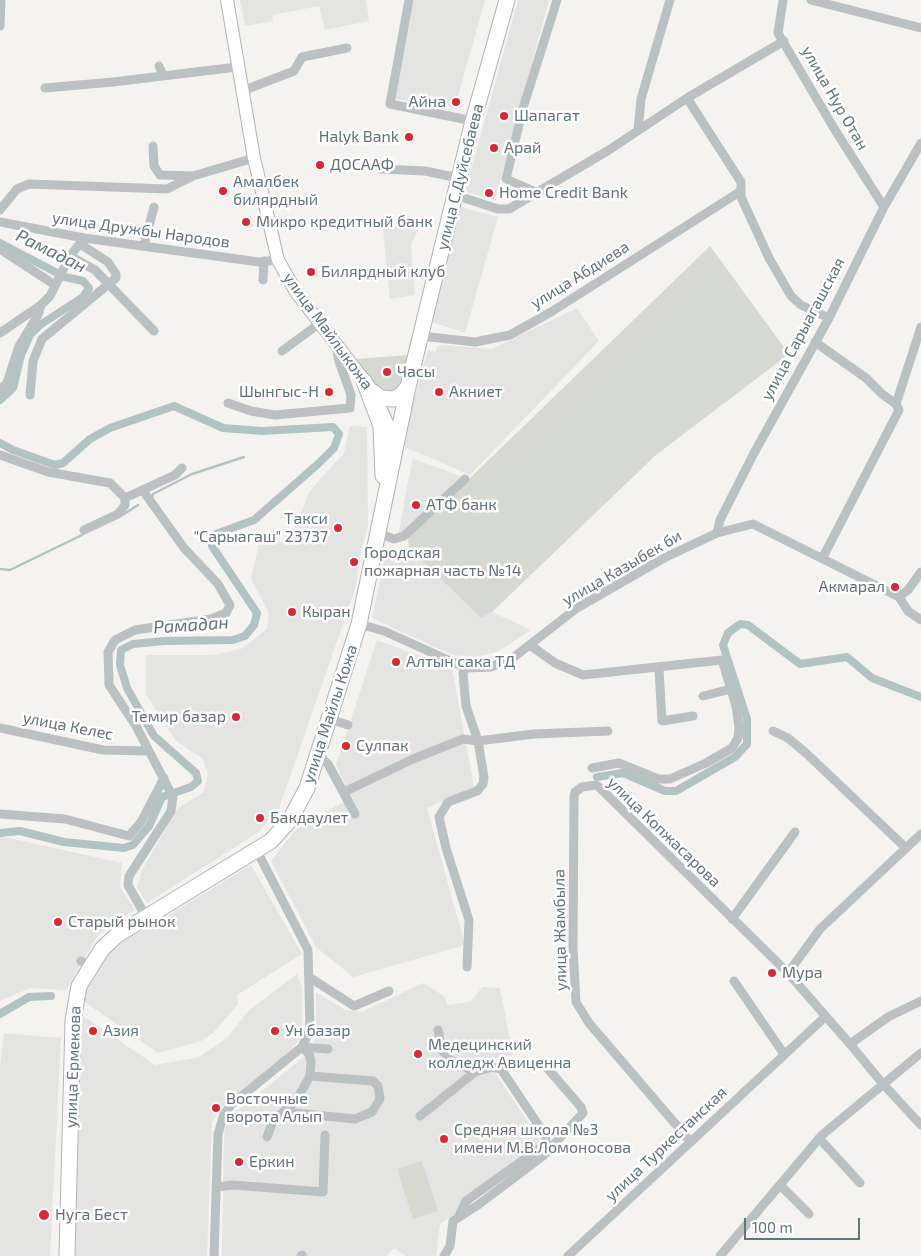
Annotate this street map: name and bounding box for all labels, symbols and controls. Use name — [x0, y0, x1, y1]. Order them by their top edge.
street label: улица Нур Отан — [797, 43, 873, 153]
place label: Айна — [409, 92, 446, 112]
marker: Айна — [450, 96, 462, 108]
street label: улица С.Дуйсебаева — [432, 102, 488, 252]
place label: Шапагат — [514, 106, 580, 126]
marker: Шапагат — [498, 110, 510, 122]
place label: Halyk Bank — [319, 127, 399, 147]
marker: Halyk Bank — [403, 131, 415, 143]
place label: Арай — [504, 138, 542, 158]
marker: Арай — [488, 142, 500, 154]
place label: ДОСААФ — [330, 155, 394, 175]
marker: ДОСААФ — [314, 159, 326, 171]
place label: Амалбек билярдный — [233, 172, 318, 210]
place label: Home Credit Bank — [499, 183, 628, 203]
marker: Амалбек билярдный — [217, 185, 229, 197]
marker: Home Credit Bank — [483, 187, 495, 199]
street label: улица Дружбы Народов — [51, 208, 231, 252]
place label: Микро кредитный банк — [256, 212, 433, 232]
marker: Микро кредитный банк — [240, 216, 252, 228]
water label: Рамадан — [12, 225, 90, 277]
street label: улица Абдиева — [527, 237, 633, 313]
street label: улица Сарыагашская — [757, 254, 849, 404]
place label: Билярдный клуб — [321, 262, 445, 282]
marker: Билярдный клуб — [305, 266, 317, 278]
street label: улица Майлыкожа — [279, 269, 377, 393]
place label: Часы — [397, 362, 435, 382]
marker: Часы — [381, 366, 393, 378]
place label: Шынгыс-Н — [239, 382, 319, 402]
place label: Акниет — [449, 382, 502, 402]
marker: Шынгыс-Н — [323, 386, 335, 398]
marker: Акниет — [433, 386, 445, 398]
place label: АТФ банк — [426, 495, 497, 515]
marker: АТФ банк — [410, 499, 422, 511]
place label: Такси "Сарыагаш" 23737 — [193, 509, 328, 547]
marker: Такси "Сарыагаш" 23737 — [332, 522, 344, 534]
street label: улица Казыбек би — [559, 526, 685, 610]
place label: Городская пожарная часть №14 — [364, 543, 522, 581]
marker: Городская пожарная часть №14 — [348, 556, 360, 568]
place label: Акмарал — [819, 577, 885, 597]
marker: Акмарал — [889, 581, 901, 593]
place label: Кыран — [302, 602, 351, 622]
marker: Кыран — [286, 606, 298, 618]
water label: Рамадан — [153, 612, 229, 638]
street label: улица Майлы Кожа — [299, 642, 361, 786]
place label: Алтын сака ТД — [406, 652, 515, 672]
marker: Алтын сака ТД — [390, 656, 402, 668]
place label: Темир базар — [131, 707, 226, 727]
street label: улица Келес — [21, 708, 115, 744]
marker: Темир базар — [230, 711, 242, 723]
place label: Сулпак — [356, 736, 409, 756]
marker: Сулпак — [340, 740, 352, 752]
street label: улица Копжасарова — [603, 773, 725, 891]
place label: Бакдаулет — [270, 808, 348, 828]
marker: Бакдаулет — [254, 812, 266, 824]
street label: улица Жамбыла — [549, 869, 571, 991]
place label: Старый рынок — [68, 912, 176, 932]
marker: Старый рынок — [52, 916, 64, 928]
place label: Мура — [782, 963, 823, 983]
marker: Мура — [766, 967, 778, 979]
street label: улица Ермекова — [61, 1005, 85, 1129]
place label: Азия — [103, 1021, 139, 1041]
place label: Ун базар — [285, 1021, 351, 1041]
marker: Азия — [87, 1025, 99, 1037]
marker: Ун базар — [269, 1025, 281, 1037]
place label: Медецинский колледж Авиценна — [428, 1035, 571, 1073]
marker: Медецинский колледж Авиценна — [412, 1048, 424, 1060]
street label: улица Туркестанская — [601, 1083, 731, 1205]
place label: Восточные ворота Алып — [226, 1089, 322, 1127]
marker: Восточные ворота Алып — [210, 1102, 222, 1114]
place label: Средняя школа №3 имени М.В.Ломоносова — [454, 1120, 631, 1158]
marker: Средняя школа №3 имени М.В.Ломоносова — [438, 1133, 450, 1145]
place label: Еркин — [249, 1152, 295, 1172]
marker: Еркин — [233, 1156, 245, 1168]
place label: Нуга Бест — [55, 1205, 128, 1225]
marker: Нуга Бест — [37, 1208, 51, 1222]
scale bar — [746, 1208, 862, 1240]
text: 100 m — [752, 1218, 793, 1236]

